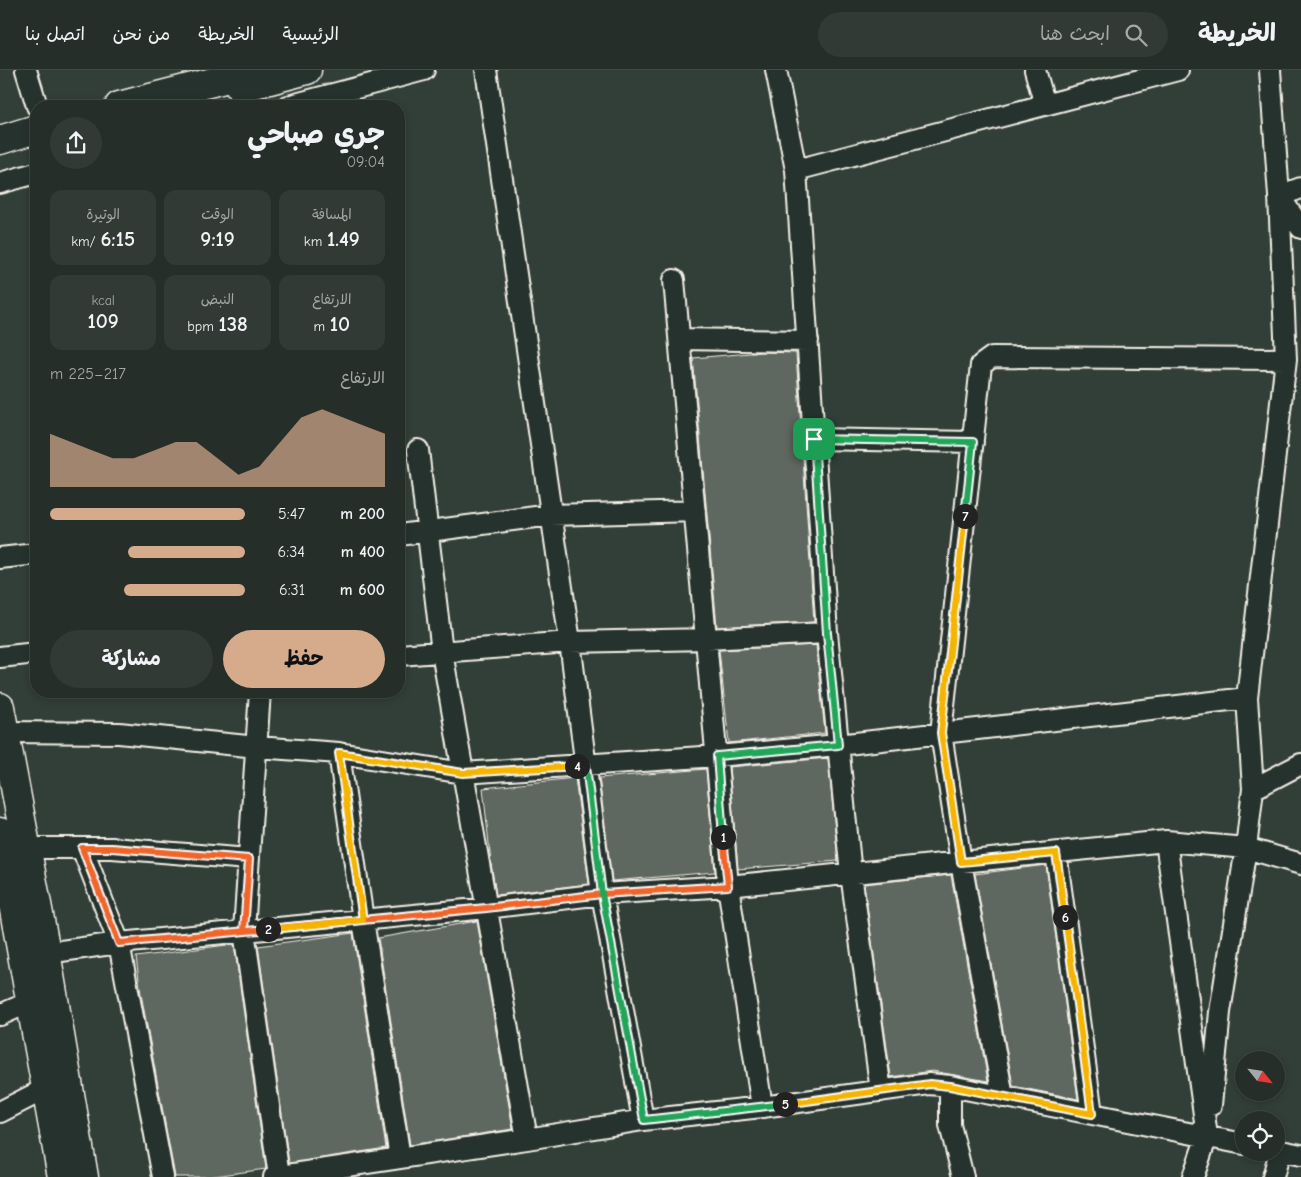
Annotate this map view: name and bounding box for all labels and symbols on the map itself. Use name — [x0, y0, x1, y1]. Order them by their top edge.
pin — [793, 418, 835, 460]
pin: 7 — [952, 504, 978, 528]
pin: 4 — [564, 754, 590, 778]
pin: 1 — [710, 824, 736, 850]
pin: 6 — [1052, 904, 1078, 930]
pin: 2 — [256, 916, 280, 942]
north arrow — [1235, 1051, 1285, 1101]
pin: 5 — [772, 1092, 798, 1116]

